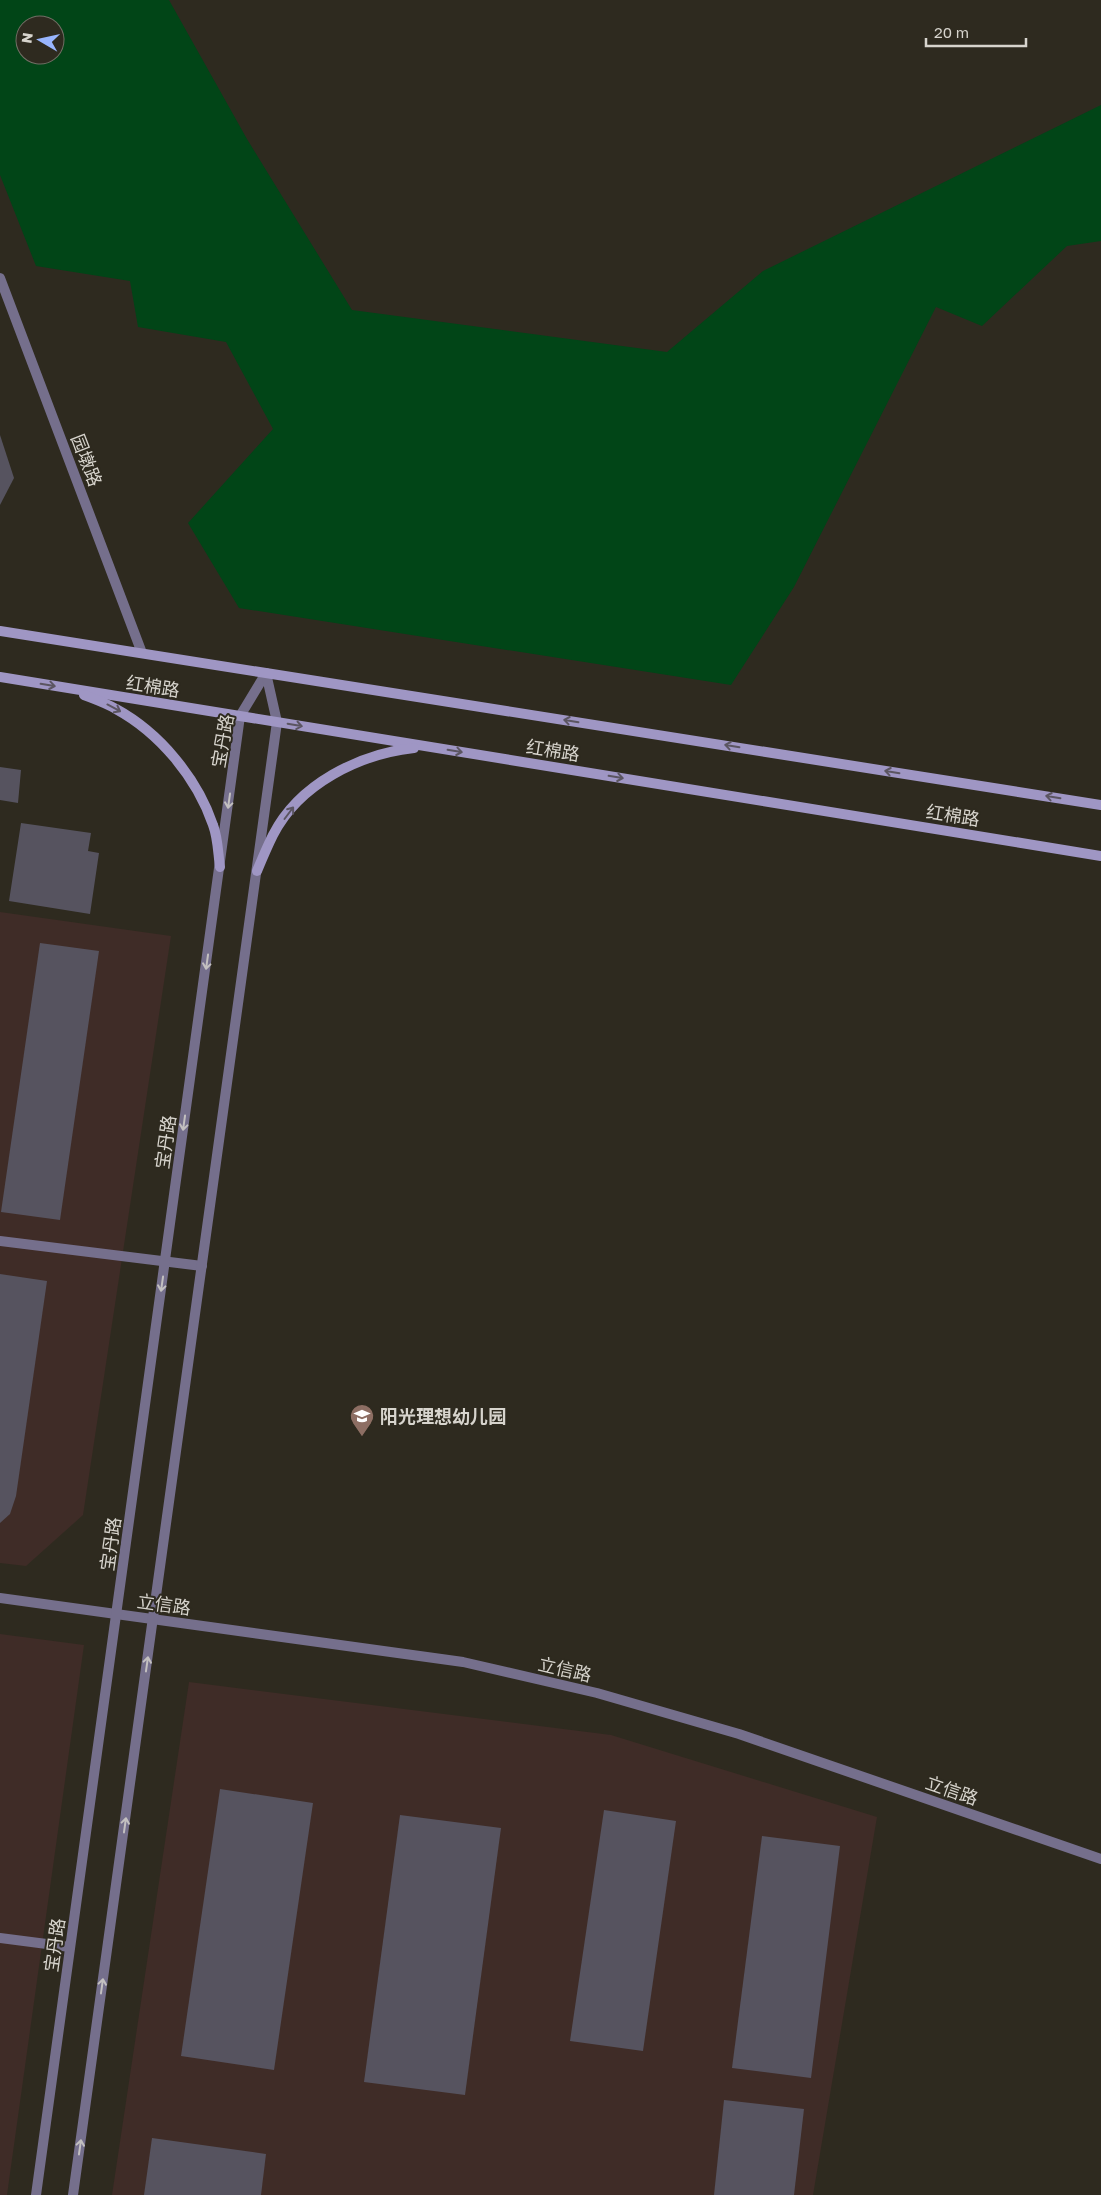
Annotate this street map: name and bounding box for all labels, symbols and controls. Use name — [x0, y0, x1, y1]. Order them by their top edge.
north arrow — [15, 15, 65, 65]
scale bar — [926, 15, 1026, 47]
text: 20 m — [934, 23, 969, 41]
text: N — [17, 31, 36, 44]
street label: 园墩路 — [67, 431, 107, 489]
street label: 红棉路 — [125, 671, 181, 701]
one-way arrow — [40, 681, 56, 691]
one-way arrow — [106, 703, 121, 713]
street label: 宝丹路 — [206, 713, 238, 769]
one-way arrow — [564, 716, 580, 726]
one-way arrow — [287, 721, 303, 731]
street label: 红棉路 — [525, 735, 581, 765]
one-way arrow — [724, 741, 740, 751]
one-way arrow — [447, 746, 463, 756]
one-way arrow — [885, 766, 901, 776]
one-way arrow — [607, 772, 623, 782]
one-way arrow — [1045, 792, 1061, 802]
one-way arrow — [223, 793, 233, 809]
street label: 红棉路 — [925, 800, 981, 830]
one-way arrow — [284, 806, 294, 820]
one-way arrow — [201, 954, 211, 970]
street label: 宝丹路 — [150, 1114, 180, 1170]
one-way arrow — [179, 1115, 189, 1131]
one-way arrow — [157, 1276, 167, 1292]
school or university icon: 阳光理想幼儿园 — [349, 1403, 375, 1437]
place label: 阳光理想幼儿园 — [380, 1405, 506, 1427]
street label: 宝丹路 — [95, 1516, 125, 1572]
street label: 立信路 — [136, 1589, 192, 1619]
street label: 立信路 — [536, 1652, 594, 1686]
one-way arrow — [142, 1656, 152, 1672]
street label: 立信路 — [923, 1771, 981, 1809]
one-way arrow — [120, 1817, 130, 1833]
street label: 宝丹路 — [39, 1917, 69, 1973]
one-way arrow — [97, 1978, 107, 1994]
one-way arrow — [75, 2139, 85, 2155]

